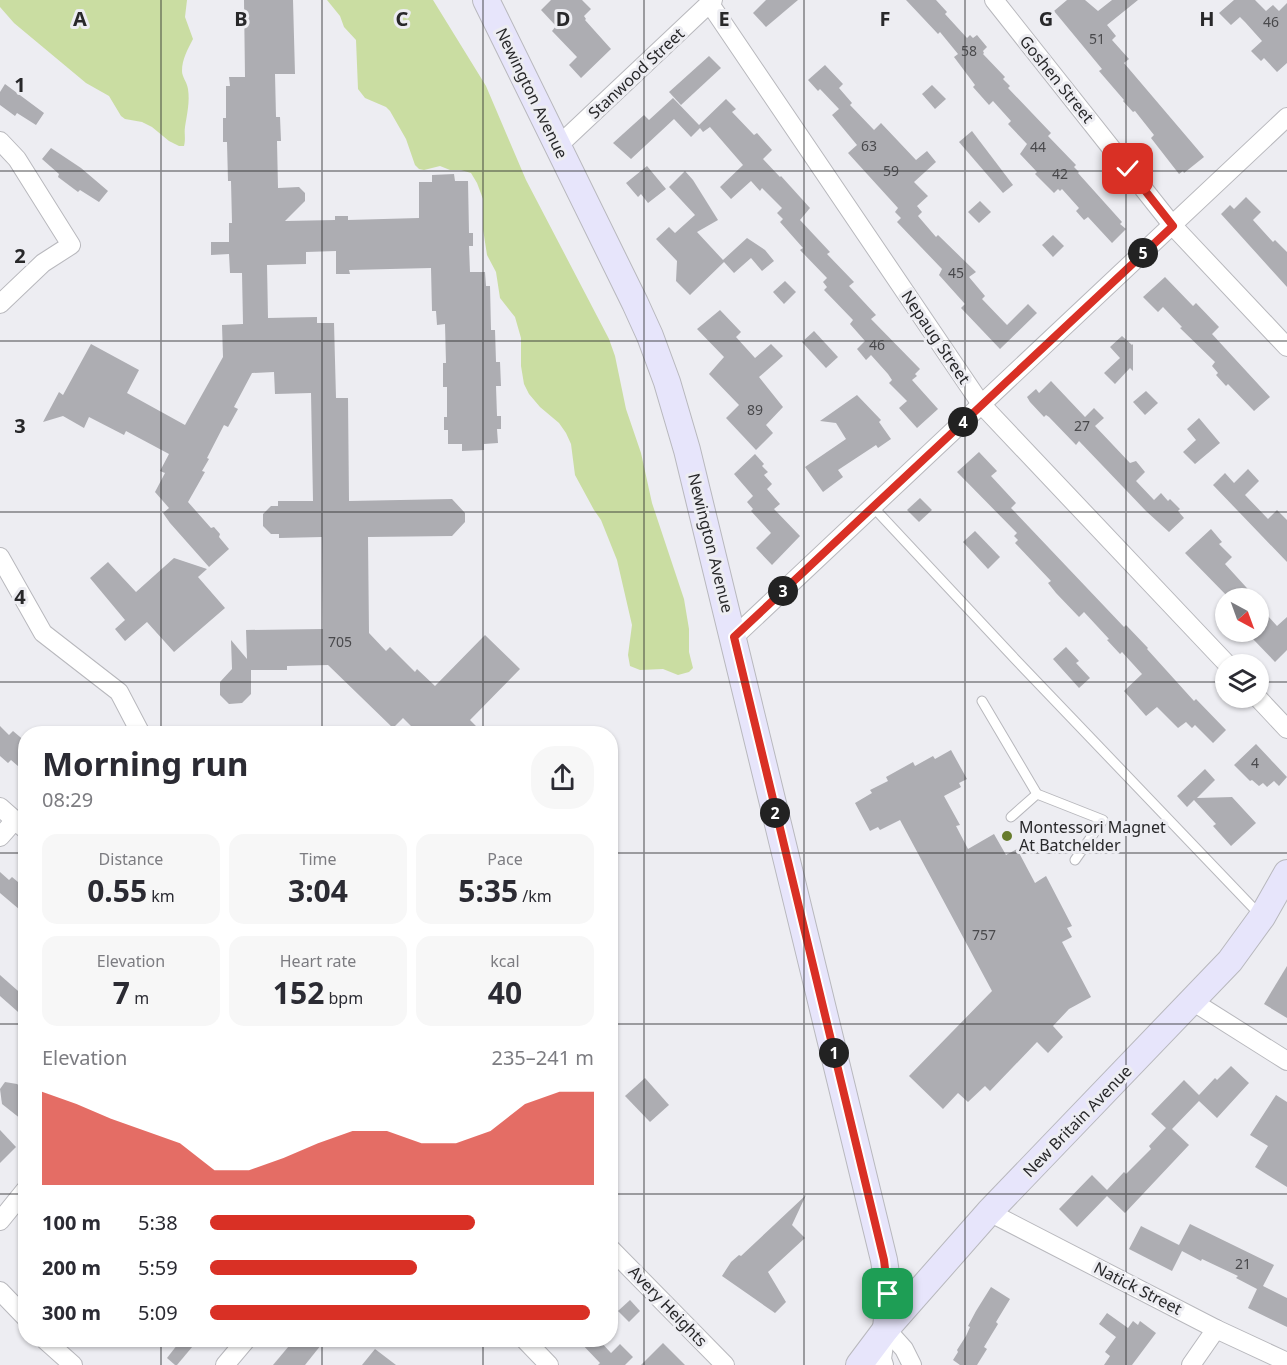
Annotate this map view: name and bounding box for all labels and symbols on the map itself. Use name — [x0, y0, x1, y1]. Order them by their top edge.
text: A — [73, 5, 87, 32]
text: B — [234, 5, 248, 32]
text: C — [396, 5, 409, 32]
text: D — [556, 5, 570, 32]
text: E — [718, 5, 730, 32]
text: F — [880, 5, 890, 32]
text: G — [1039, 5, 1053, 32]
text: H — [1199, 5, 1215, 32]
house number: 46 — [1263, 12, 1279, 31]
street label: Stanwood Street — [583, 23, 689, 123]
street label: Newington Avenue — [491, 24, 573, 162]
house number: 51 — [1089, 29, 1105, 48]
street label: Goshen Street — [1015, 31, 1099, 128]
house number: 58 — [961, 41, 977, 60]
text: 1 — [14, 71, 26, 98]
house number: 63 — [861, 136, 877, 155]
house number: 44 — [1030, 137, 1046, 156]
pin — [1102, 143, 1153, 194]
house number: 59 — [883, 161, 899, 180]
house number: 42 — [1052, 164, 1068, 183]
pin: 5 — [1128, 238, 1158, 268]
text: 2 — [14, 242, 26, 269]
house number: 45 — [948, 263, 964, 282]
street label: Nepaug Street — [897, 286, 976, 388]
house number: 46 — [869, 335, 885, 354]
house number: 89 — [747, 400, 763, 419]
pin: 4 — [948, 407, 978, 437]
text: 3 — [14, 412, 26, 439]
house number: 27 — [1074, 416, 1090, 435]
street label: Newington Avenue — [683, 471, 739, 615]
pin: 3 — [768, 576, 798, 606]
text: 4 — [14, 583, 26, 610]
north arrow — [1215, 588, 1269, 642]
house number: 705 — [328, 632, 352, 651]
house number: 4 — [1251, 753, 1259, 772]
pin: 2 — [760, 798, 790, 828]
place label: Montessori Magnet At Batchelder — [1019, 816, 1166, 856]
marker: Montessori Magnet At Batchelder — [1000, 829, 1014, 843]
house number: 757 — [972, 925, 996, 944]
pin: 1 — [819, 1038, 849, 1068]
street label: New Britain Avenue — [1018, 1060, 1136, 1182]
house number: 21 — [1235, 1254, 1251, 1273]
street label: Natick Street — [1090, 1256, 1186, 1320]
street label: Avery Heights — [624, 1261, 712, 1351]
pin — [862, 1268, 913, 1319]

